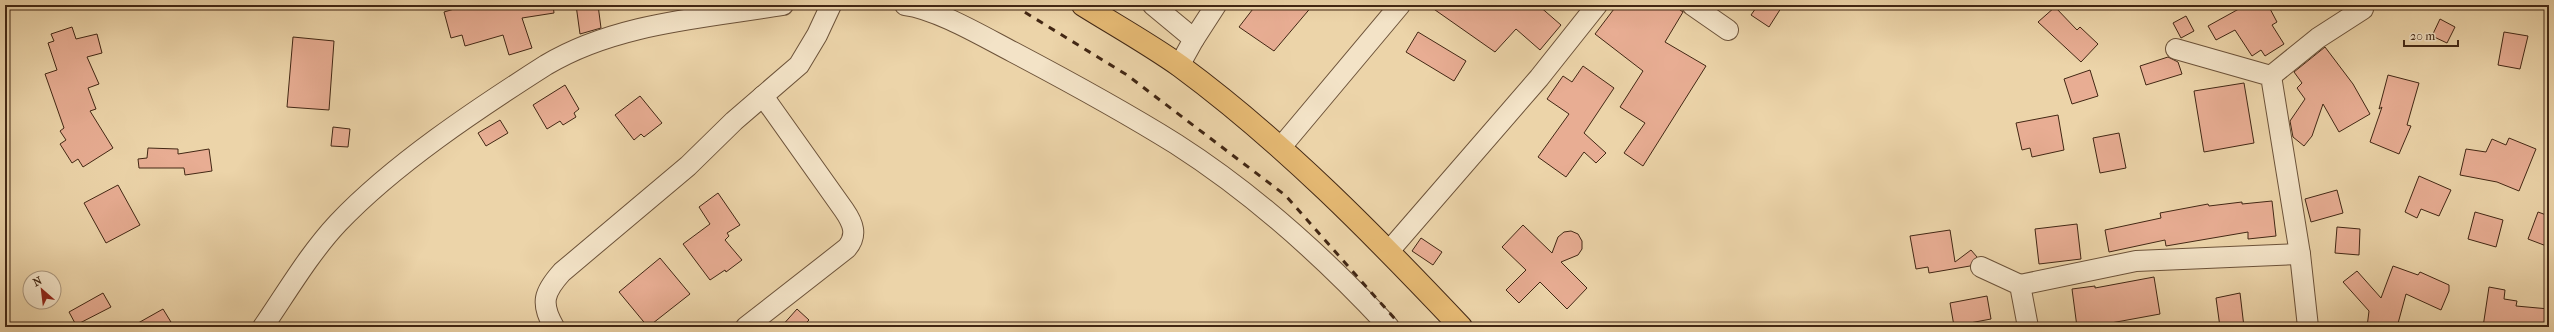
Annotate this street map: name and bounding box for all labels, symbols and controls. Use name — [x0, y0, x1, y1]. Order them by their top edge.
scale bar — [2404, 22, 2458, 48]
text: 20 m — [2410, 29, 2435, 43]
north arrow — [22, 270, 62, 310]
text: N — [31, 274, 45, 289]

